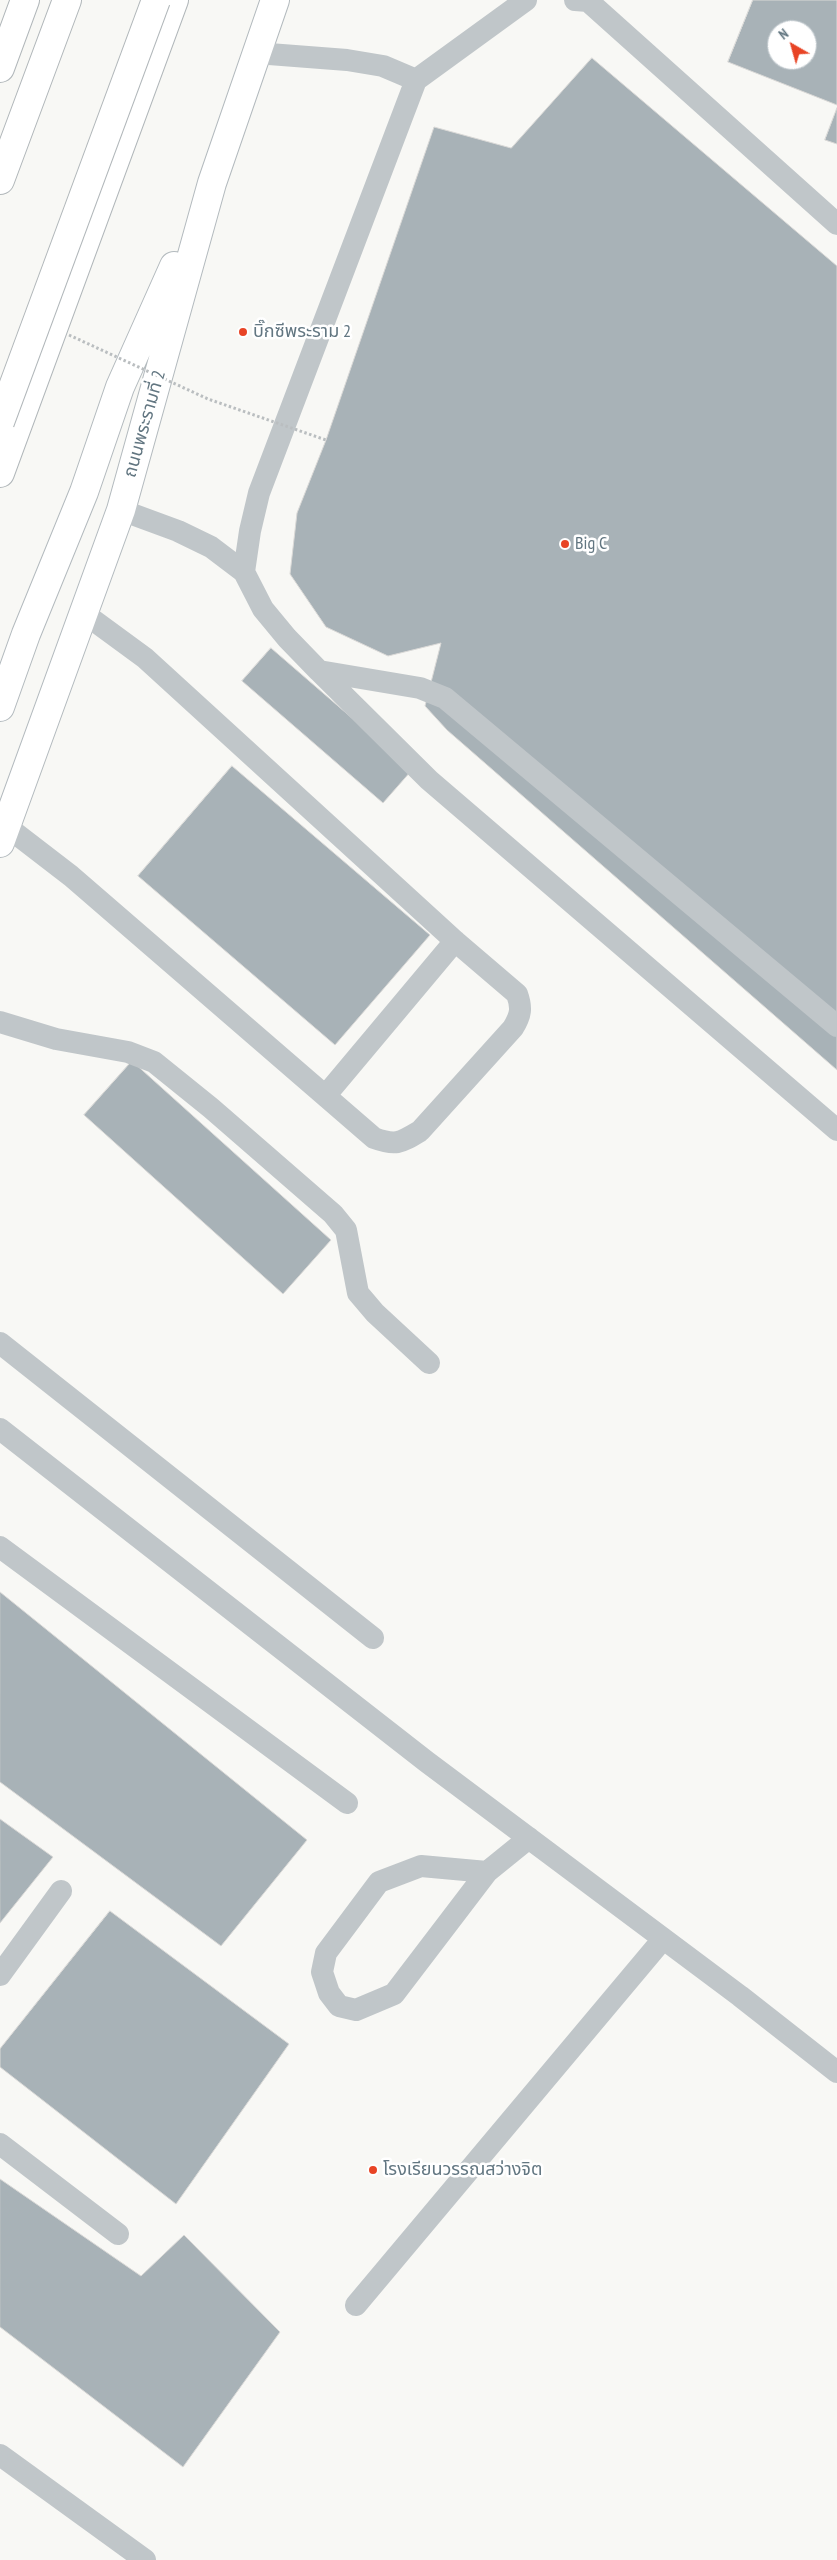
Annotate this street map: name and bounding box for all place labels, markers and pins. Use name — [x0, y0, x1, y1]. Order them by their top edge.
place label: บิ๊กซีพระราม 2 — [253, 321, 351, 343]
marker: บิ๊กซีพระราม 2 — [237, 326, 249, 338]
place label: Big C — [575, 533, 607, 555]
marker: Big C — [559, 538, 571, 550]
place label: โรงเรียนวรรณสว่างจิต — [383, 2159, 542, 2181]
marker: โรงเรียนวรรณสว่างจิต — [367, 2164, 379, 2176]

